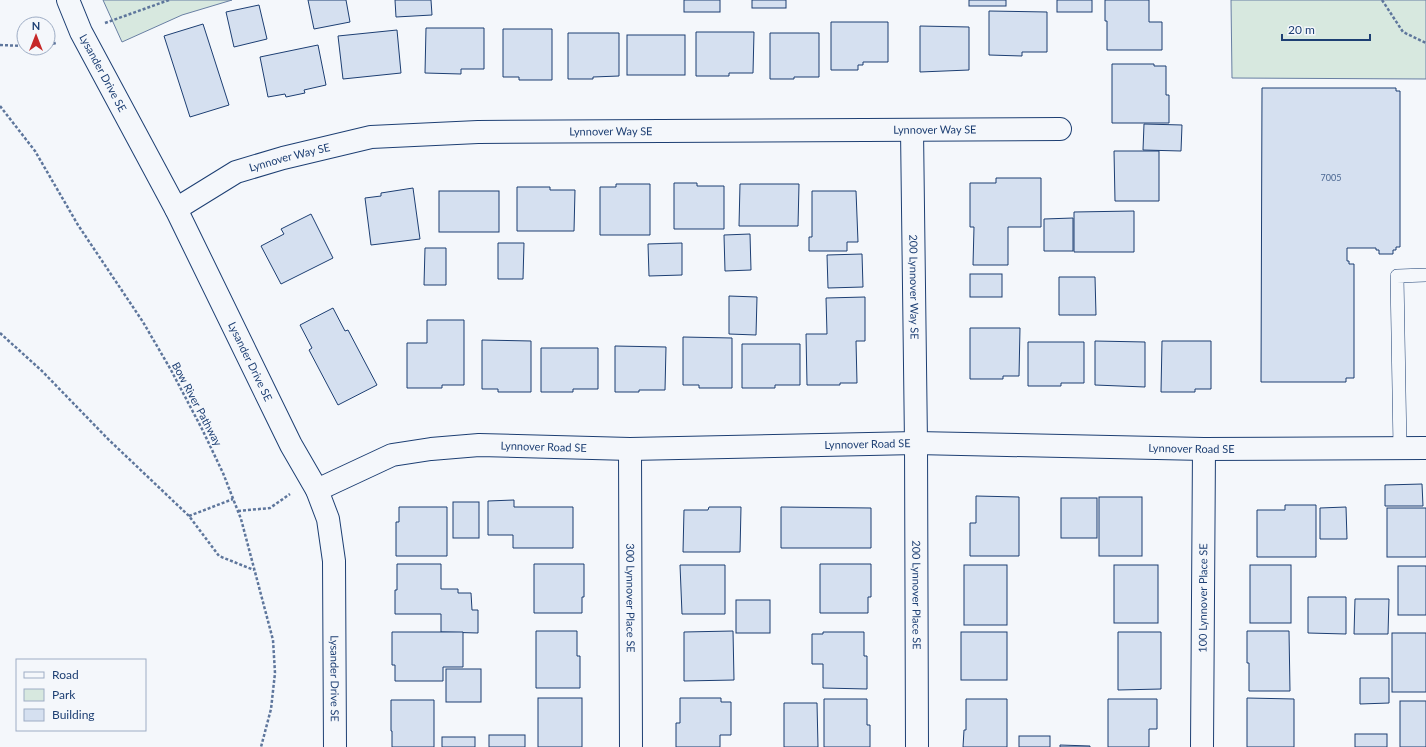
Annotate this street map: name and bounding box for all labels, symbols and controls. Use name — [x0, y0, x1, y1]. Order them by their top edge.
north arrow — [16, 16, 56, 56]
scale bar — [1282, 16, 1370, 42]
text: N — [32, 19, 40, 32]
text: 20 m — [1288, 22, 1315, 37]
street label: Lysander Drive SE — [77, 31, 130, 114]
street label: Lynnover Way SE — [893, 122, 976, 136]
street label: Lynnover Way SE — [569, 124, 652, 138]
street label: Lynnover Way SE — [247, 140, 331, 174]
house number: 7005 — [1321, 172, 1341, 183]
street label: 200 Lynnover Way SE — [907, 234, 922, 340]
street label: Lysander Drive SE — [226, 319, 276, 403]
street label: Bow River Pathway — [170, 360, 225, 448]
street label: Lynnover Road SE — [824, 436, 911, 451]
street label: Lynnover Road SE — [500, 439, 587, 454]
street label: Lynnover Road SE — [1148, 441, 1235, 455]
street label: 200 Lynnover Place SE — [910, 540, 924, 650]
street label: 300 Lynnover Place SE — [624, 543, 638, 653]
street label: 100 Lynnover Place SE — [1196, 543, 1209, 653]
street label: Lysander Drive SE — [328, 635, 342, 722]
legend — [16, 659, 146, 731]
text: Road — [52, 667, 79, 682]
text: Park — [52, 687, 76, 702]
text: Building — [52, 707, 95, 722]

